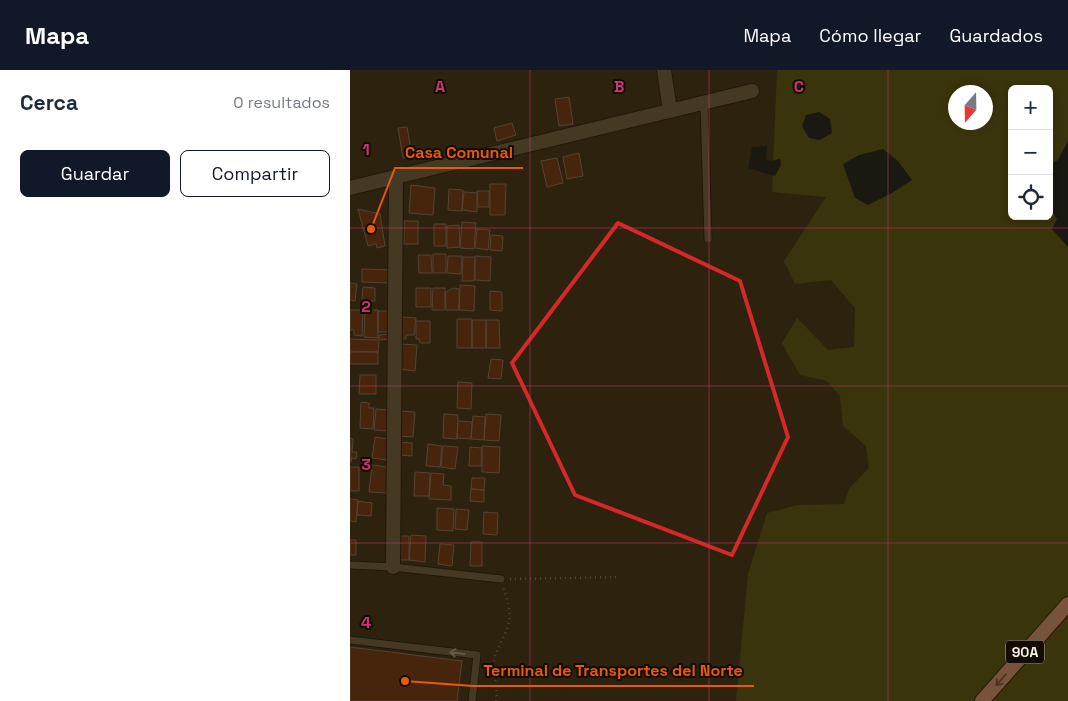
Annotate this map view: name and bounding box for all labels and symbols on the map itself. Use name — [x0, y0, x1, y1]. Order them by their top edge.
text: A — [435, 76, 445, 97]
text: B — [614, 76, 624, 97]
text: C — [794, 76, 804, 97]
north arrow — [948, 85, 993, 130]
callout: Casa Comunal — [395, 137, 523, 168]
text: 1 — [362, 139, 370, 160]
text: Casa Comunal — [405, 142, 513, 163]
text: 2 — [361, 296, 371, 317]
text: 3 — [361, 454, 371, 475]
text: 4 — [361, 612, 371, 633]
road number: 90A — [1006, 640, 1044, 664]
one-way arrow — [449, 648, 465, 658]
callout: Terminal de Transportes del Norte — [473, 655, 754, 686]
text: Terminal de Transportes del Norte — [483, 660, 743, 681]
one-way arrow — [995, 673, 1007, 686]

